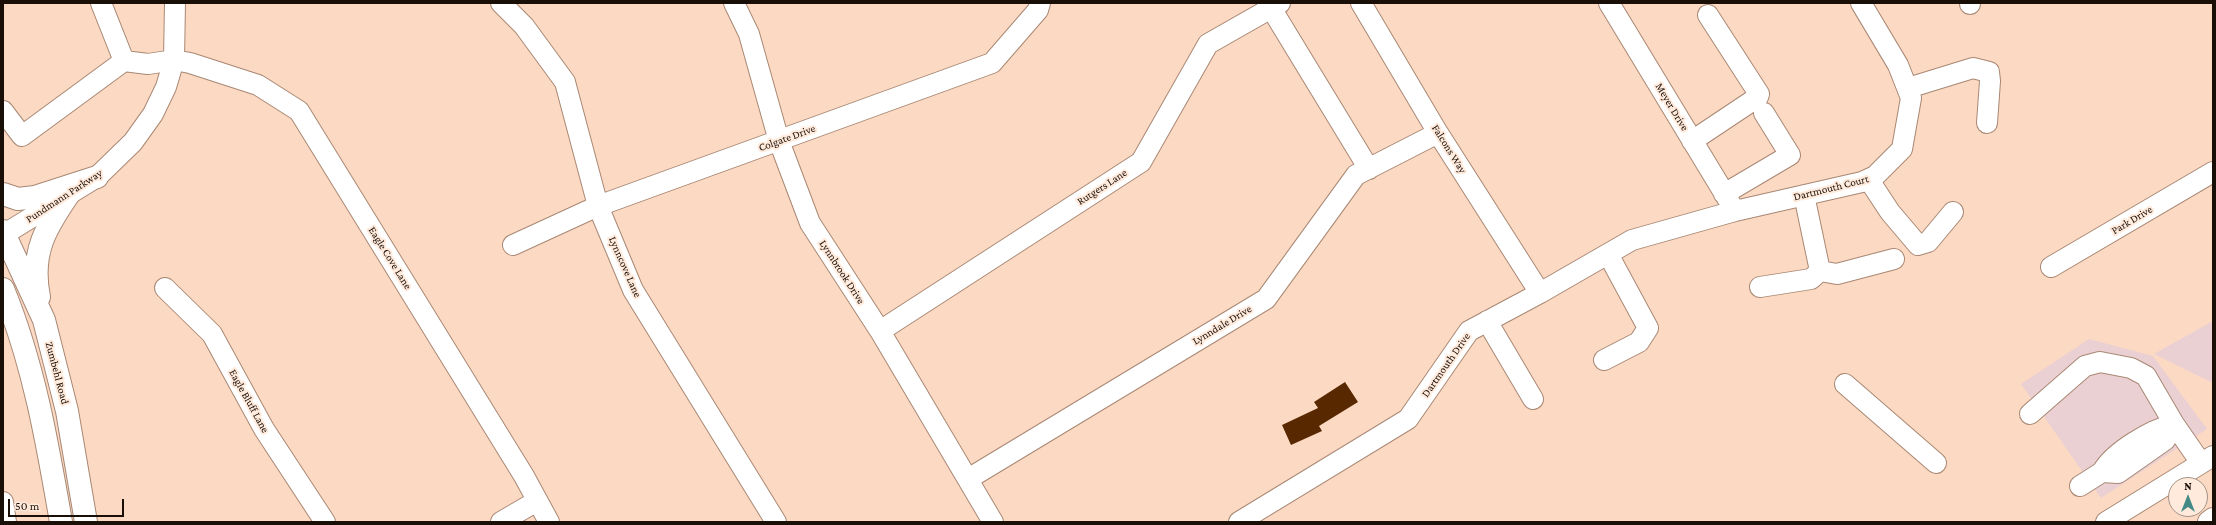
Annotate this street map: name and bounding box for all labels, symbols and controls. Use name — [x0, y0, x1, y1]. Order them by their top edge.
street label: Meyer Drive — [1653, 81, 1691, 133]
street label: Colgate Drive — [757, 122, 817, 154]
street label: Falcons Way — [1429, 122, 1469, 176]
street label: Pundmann Parkway — [23, 166, 105, 226]
street label: Rutgers Lane — [1075, 166, 1129, 208]
street label: Dartmouth Court — [1792, 172, 1870, 204]
street label: Park Drive — [2109, 203, 2155, 237]
street label: Eagle Cove Lane — [366, 224, 414, 292]
street label: Lynncove Lane — [606, 234, 644, 300]
street label: Lynnbrook Drive — [816, 238, 868, 306]
street label: Lynndale Drive — [1190, 302, 1254, 348]
street label: Dartmouth Drive — [1419, 330, 1473, 400]
street label: Zumbehl Road — [42, 340, 72, 406]
street label: Eagle Bluff Lane — [226, 367, 272, 435]
north arrow — [2168, 477, 2208, 517]
text: N — [2184, 480, 2192, 492]
scale bar — [10, 491, 126, 517]
text: 50 m — [15, 499, 39, 513]

